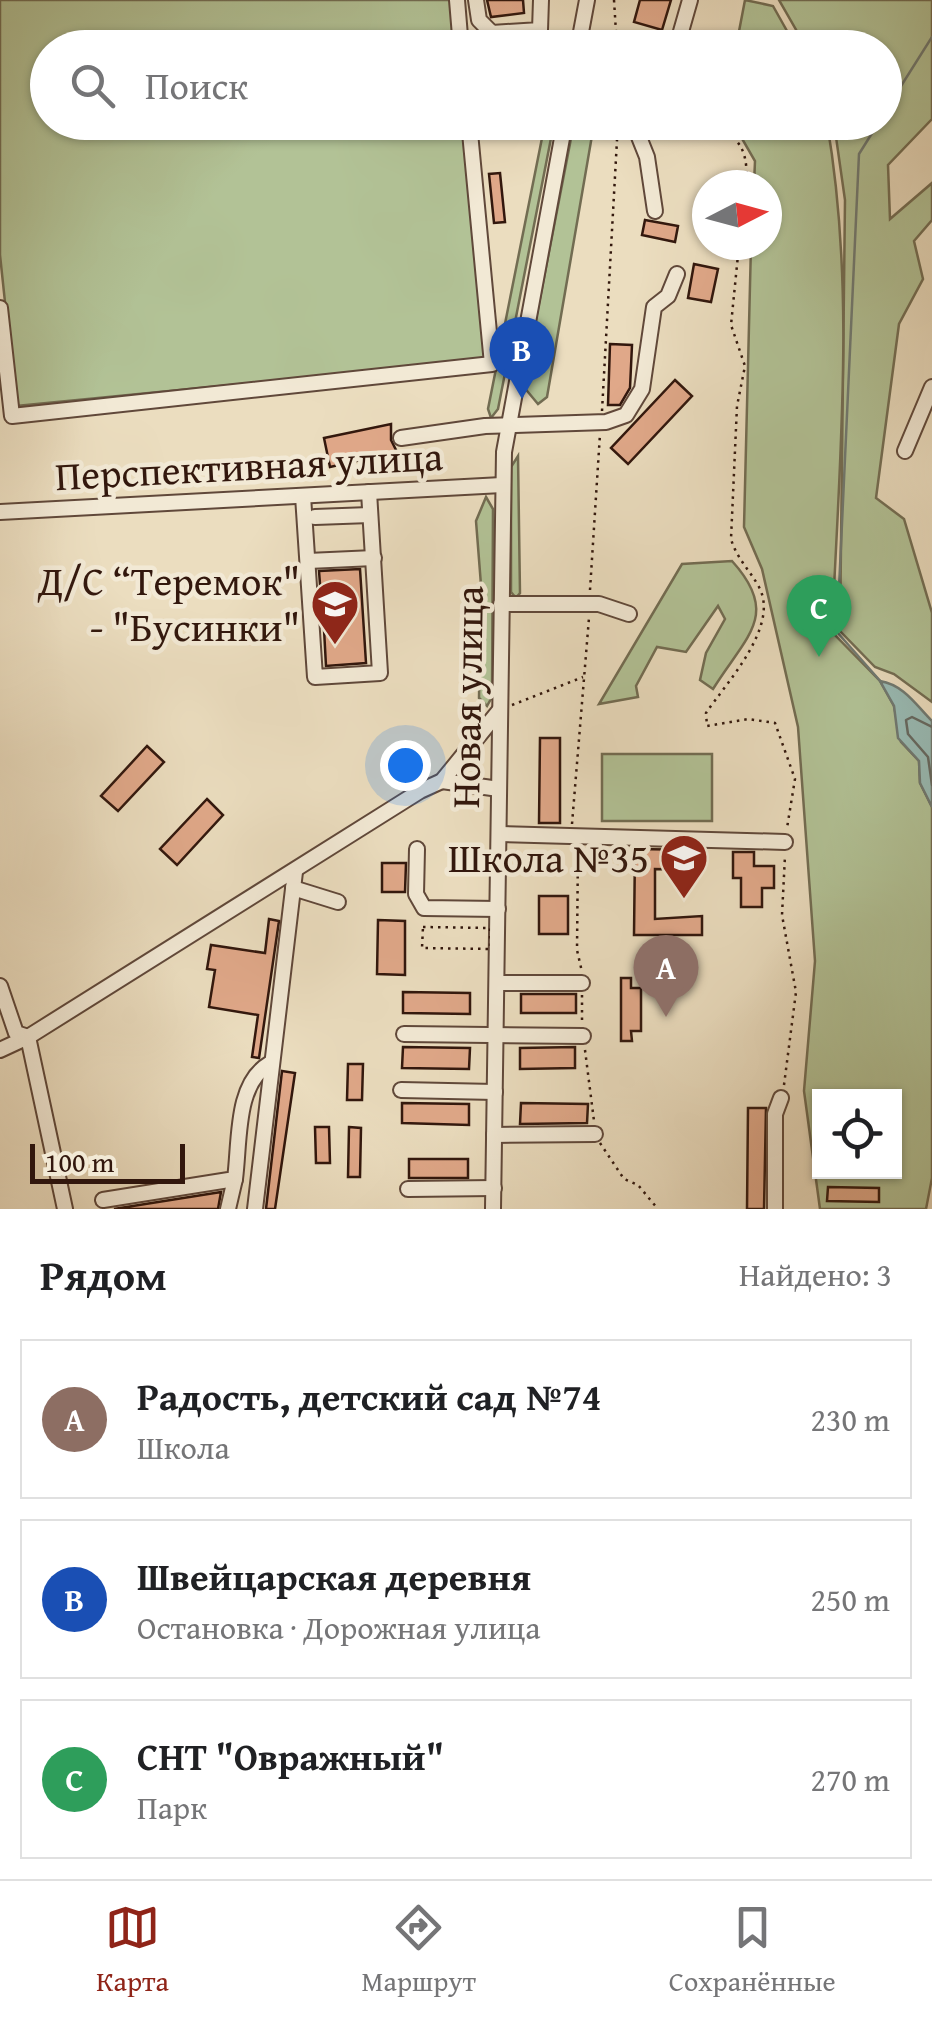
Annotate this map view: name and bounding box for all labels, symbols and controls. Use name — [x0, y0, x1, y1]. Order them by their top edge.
search box — [30, 30, 902, 140]
text: Поиск — [145, 57, 248, 113]
icon: search — [65, 58, 120, 113]
north arrow — [692, 170, 782, 260]
pin: B — [490, 316, 554, 399]
street label: Перспективная улица — [54, 426, 444, 505]
place label: Д/С “Теремок" - "Бусинки" — [37, 551, 300, 656]
pin: C — [786, 574, 852, 657]
school or university icon: Д/С “Теремок" - "Бусинки" — [309, 578, 361, 646]
street label: Новая улица — [435, 585, 498, 809]
your location — [380, 740, 431, 791]
place label: Школа №35 — [448, 828, 649, 887]
school or university icon: Школа №35 — [658, 832, 710, 900]
pin: A — [634, 934, 698, 1017]
map controls — [812, 1089, 902, 1179]
button: locate — [812, 1089, 902, 1179]
scale bar — [30, 1139, 185, 1184]
text: 100 m — [45, 1141, 114, 1182]
text: Рядом — [40, 1244, 167, 1305]
text: Найдено: 3 — [739, 1251, 892, 1298]
text: Радость, детский сад №74 — [137, 1368, 602, 1424]
text: A — [64, 1396, 85, 1443]
text: 230 m — [811, 1396, 890, 1443]
text: Школа — [137, 1424, 230, 1471]
text: Швейцарская деревня — [137, 1548, 531, 1604]
text: B — [65, 1576, 84, 1623]
text: 250 m — [811, 1576, 890, 1623]
text: Остановка · Дорожная улица — [137, 1604, 540, 1651]
text: СНТ "Овражный" — [137, 1728, 444, 1784]
text: C — [65, 1756, 84, 1803]
text: 270 m — [811, 1756, 890, 1803]
text: Парк — [137, 1784, 207, 1831]
tab: Карта — [96, 1900, 169, 2001]
tab: Маршрут — [362, 1900, 476, 2001]
tab: Сохранённые — [669, 1900, 836, 2001]

